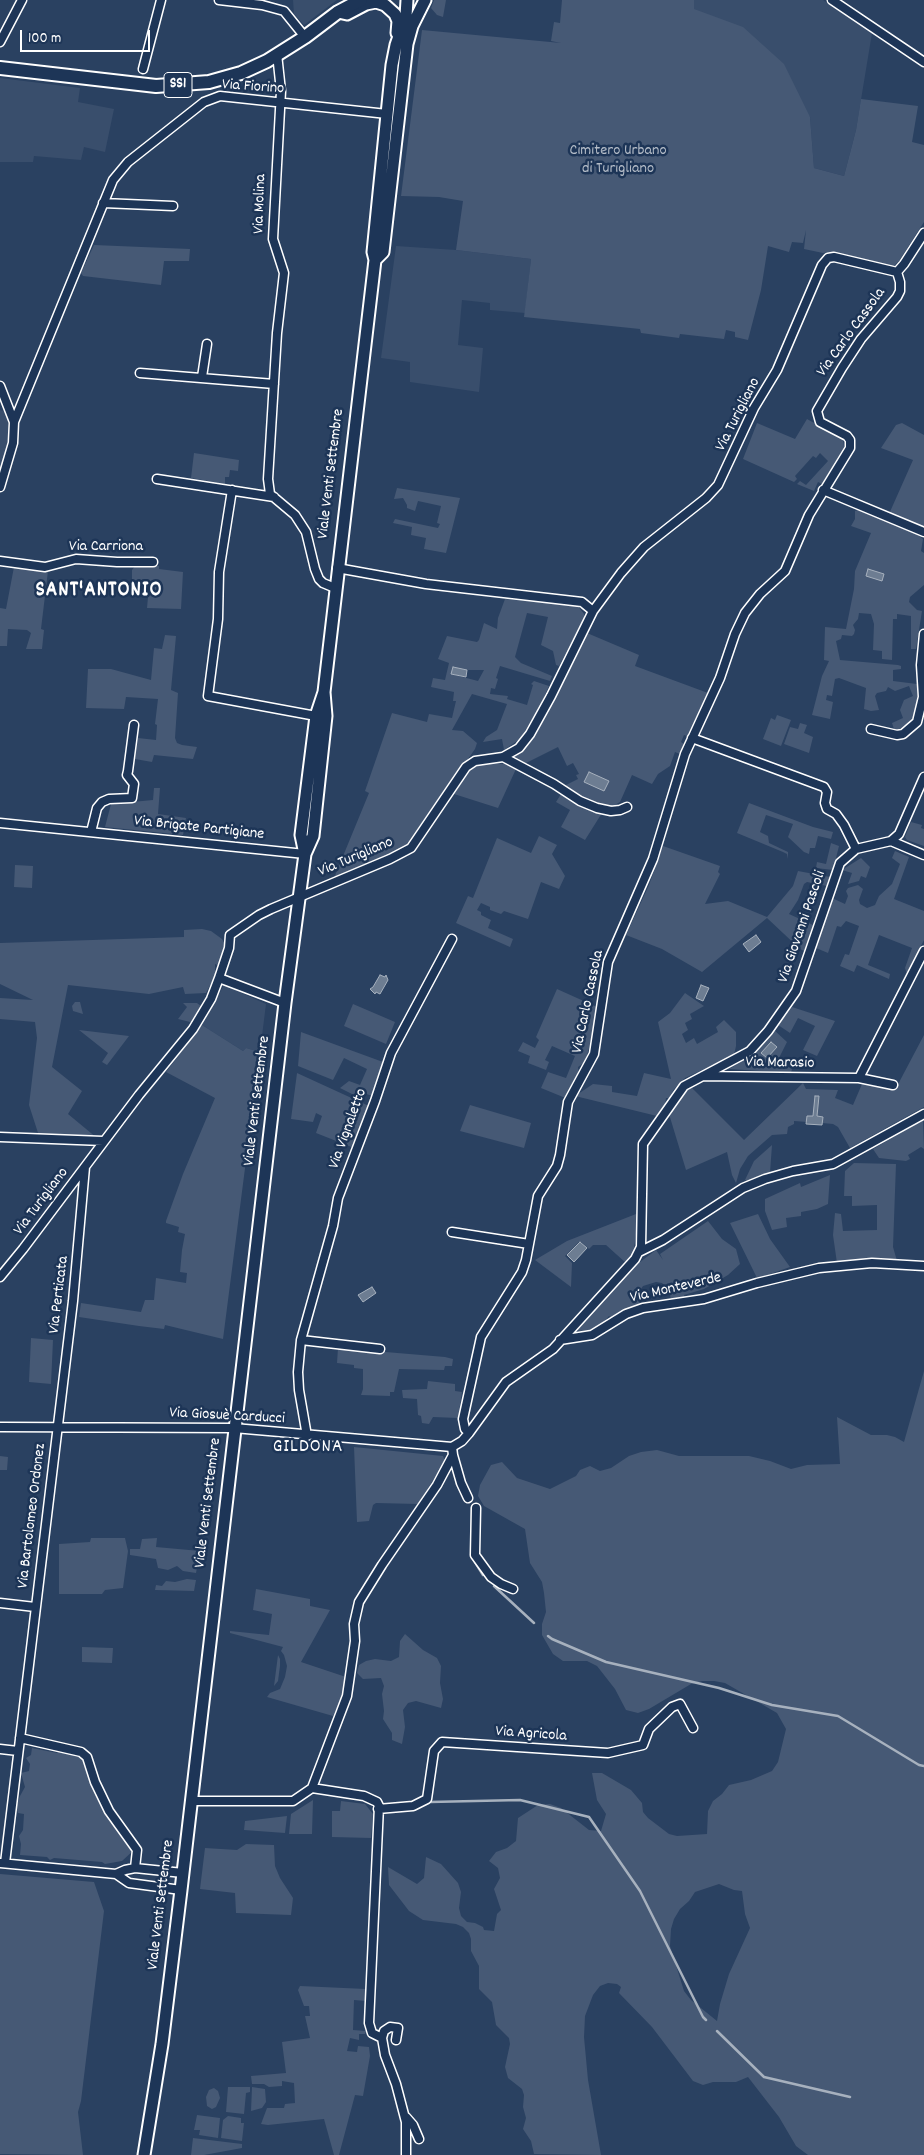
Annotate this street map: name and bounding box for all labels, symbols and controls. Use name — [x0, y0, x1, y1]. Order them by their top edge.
scale bar — [22, 20, 152, 52]
text: 100 m — [28, 28, 61, 50]
road number: SS1 — [164, 72, 192, 98]
street label: Via Fiorino — [221, 76, 285, 100]
park label: Cimitero Urbano di Turigliano — [569, 142, 667, 180]
street label: Via Molina — [250, 174, 272, 234]
street label: Via Carlo Cassola — [813, 285, 891, 381]
street label: Via Turigliano — [712, 375, 766, 455]
street label: Viale Venti Settembre — [314, 408, 350, 540]
street label: Via Carriona — [69, 538, 143, 558]
district label: SANT'ANTONIO — [34, 579, 164, 605]
street label: Via Brigate Partigiane — [133, 813, 265, 845]
street label: Via Turigliano — [316, 834, 396, 882]
street label: Via Giovanni Pascoli — [775, 868, 831, 986]
street label: Via Carlo Cassola — [569, 949, 609, 1055]
street label: Viale Venti Settembre — [240, 1035, 276, 1167]
street label: Via Marasio — [745, 1054, 815, 1074]
street label: Via Vignaletto — [326, 1086, 372, 1172]
street label: Via Turigliano — [10, 1164, 74, 1240]
street label: Via Perticata — [46, 1255, 74, 1335]
street label: Via Monteverde — [629, 1269, 723, 1309]
street label: Via Giosuè Carducci — [169, 1404, 285, 1430]
street label: Viale Venti Settembre — [191, 1437, 227, 1569]
district label: GILDONA — [272, 1437, 344, 1459]
street label: Via Bartolomeo Ordonez — [15, 1442, 51, 1590]
street label: Via Agricola — [495, 1723, 567, 1747]
street label: Viale Venti Settembre — [144, 1839, 180, 1971]

